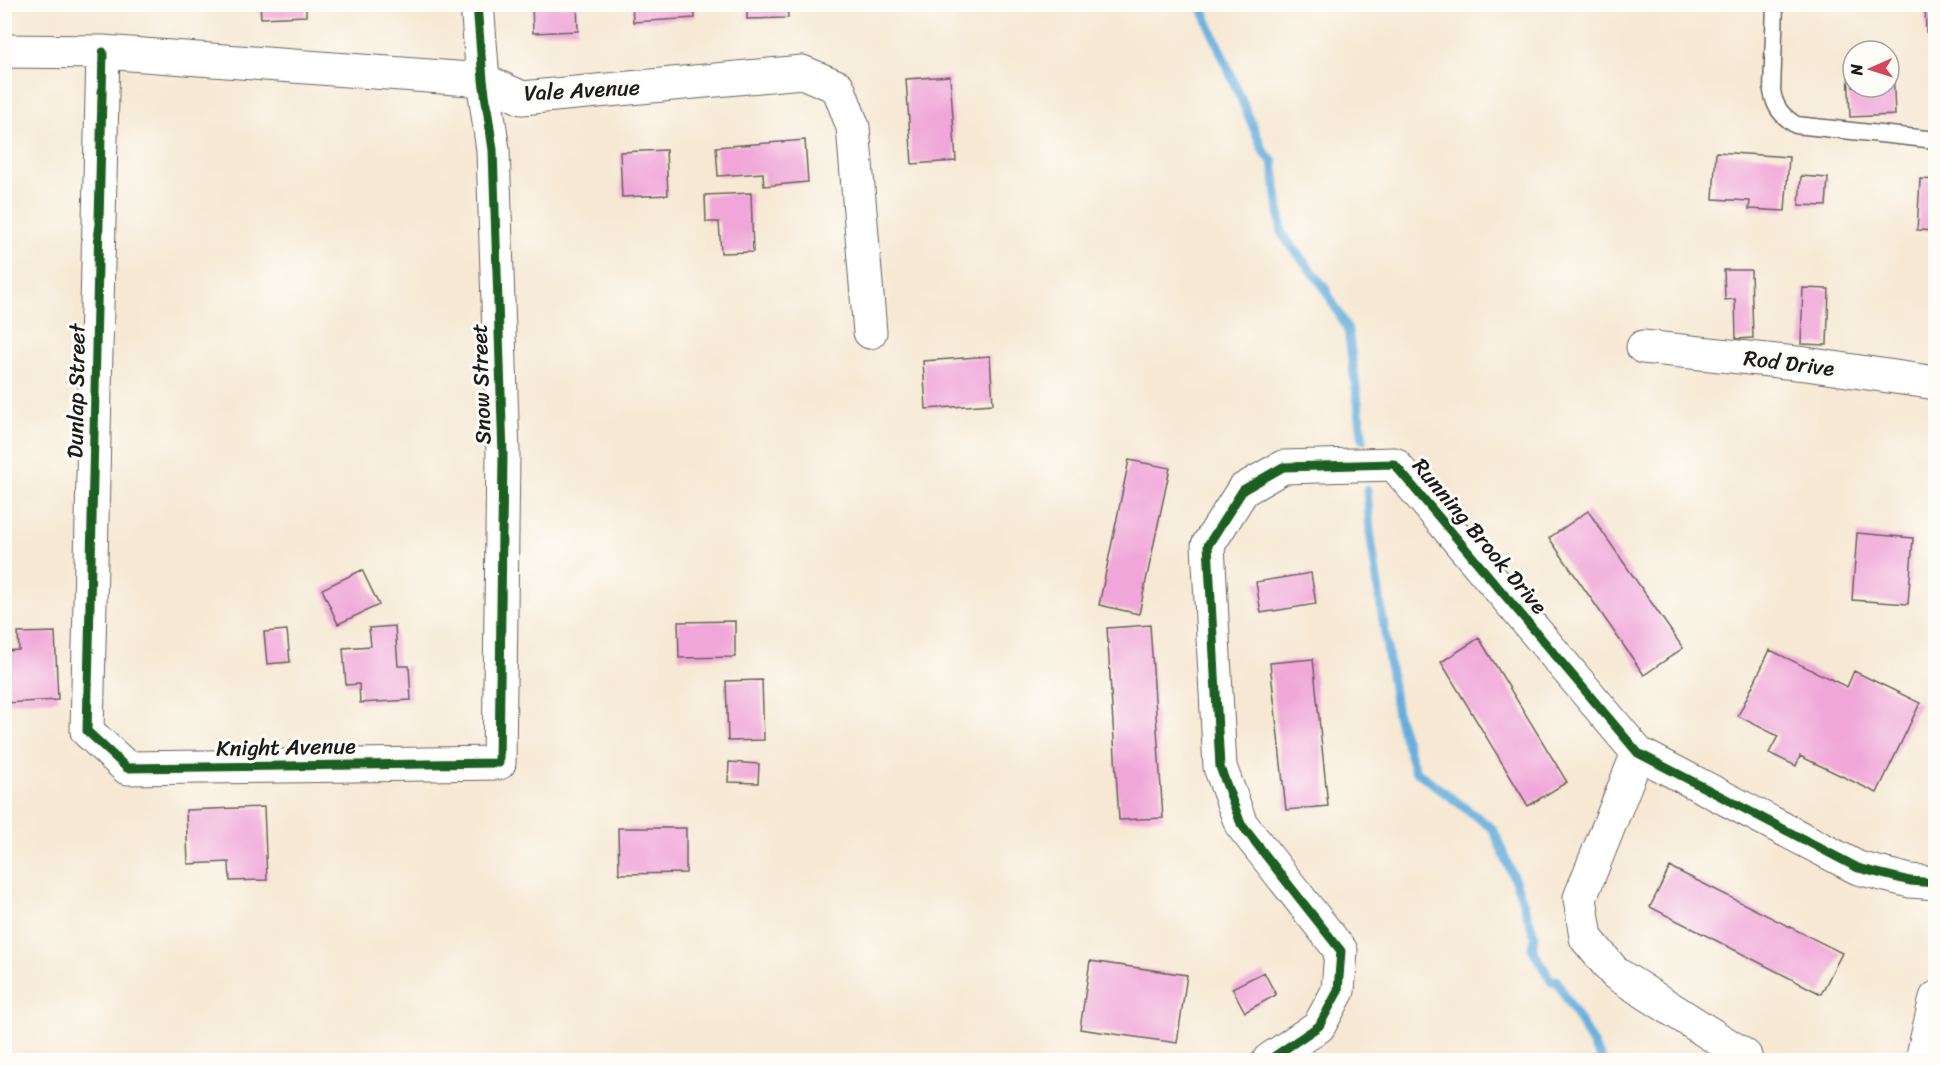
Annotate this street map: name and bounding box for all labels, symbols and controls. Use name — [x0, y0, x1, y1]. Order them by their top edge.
north arrow — [1841, 39, 1901, 99]
text: N — [1842, 63, 1871, 77]
street label: Vale Avenue — [523, 67, 641, 113]
street label: Dunlap Street — [55, 322, 97, 459]
street label: Snow Street — [459, 322, 503, 445]
street label: Rod Drive — [1741, 338, 1837, 388]
street label: Running Brook Drive — [1402, 449, 1558, 624]
street label: Knight Avenue — [216, 726, 357, 768]

